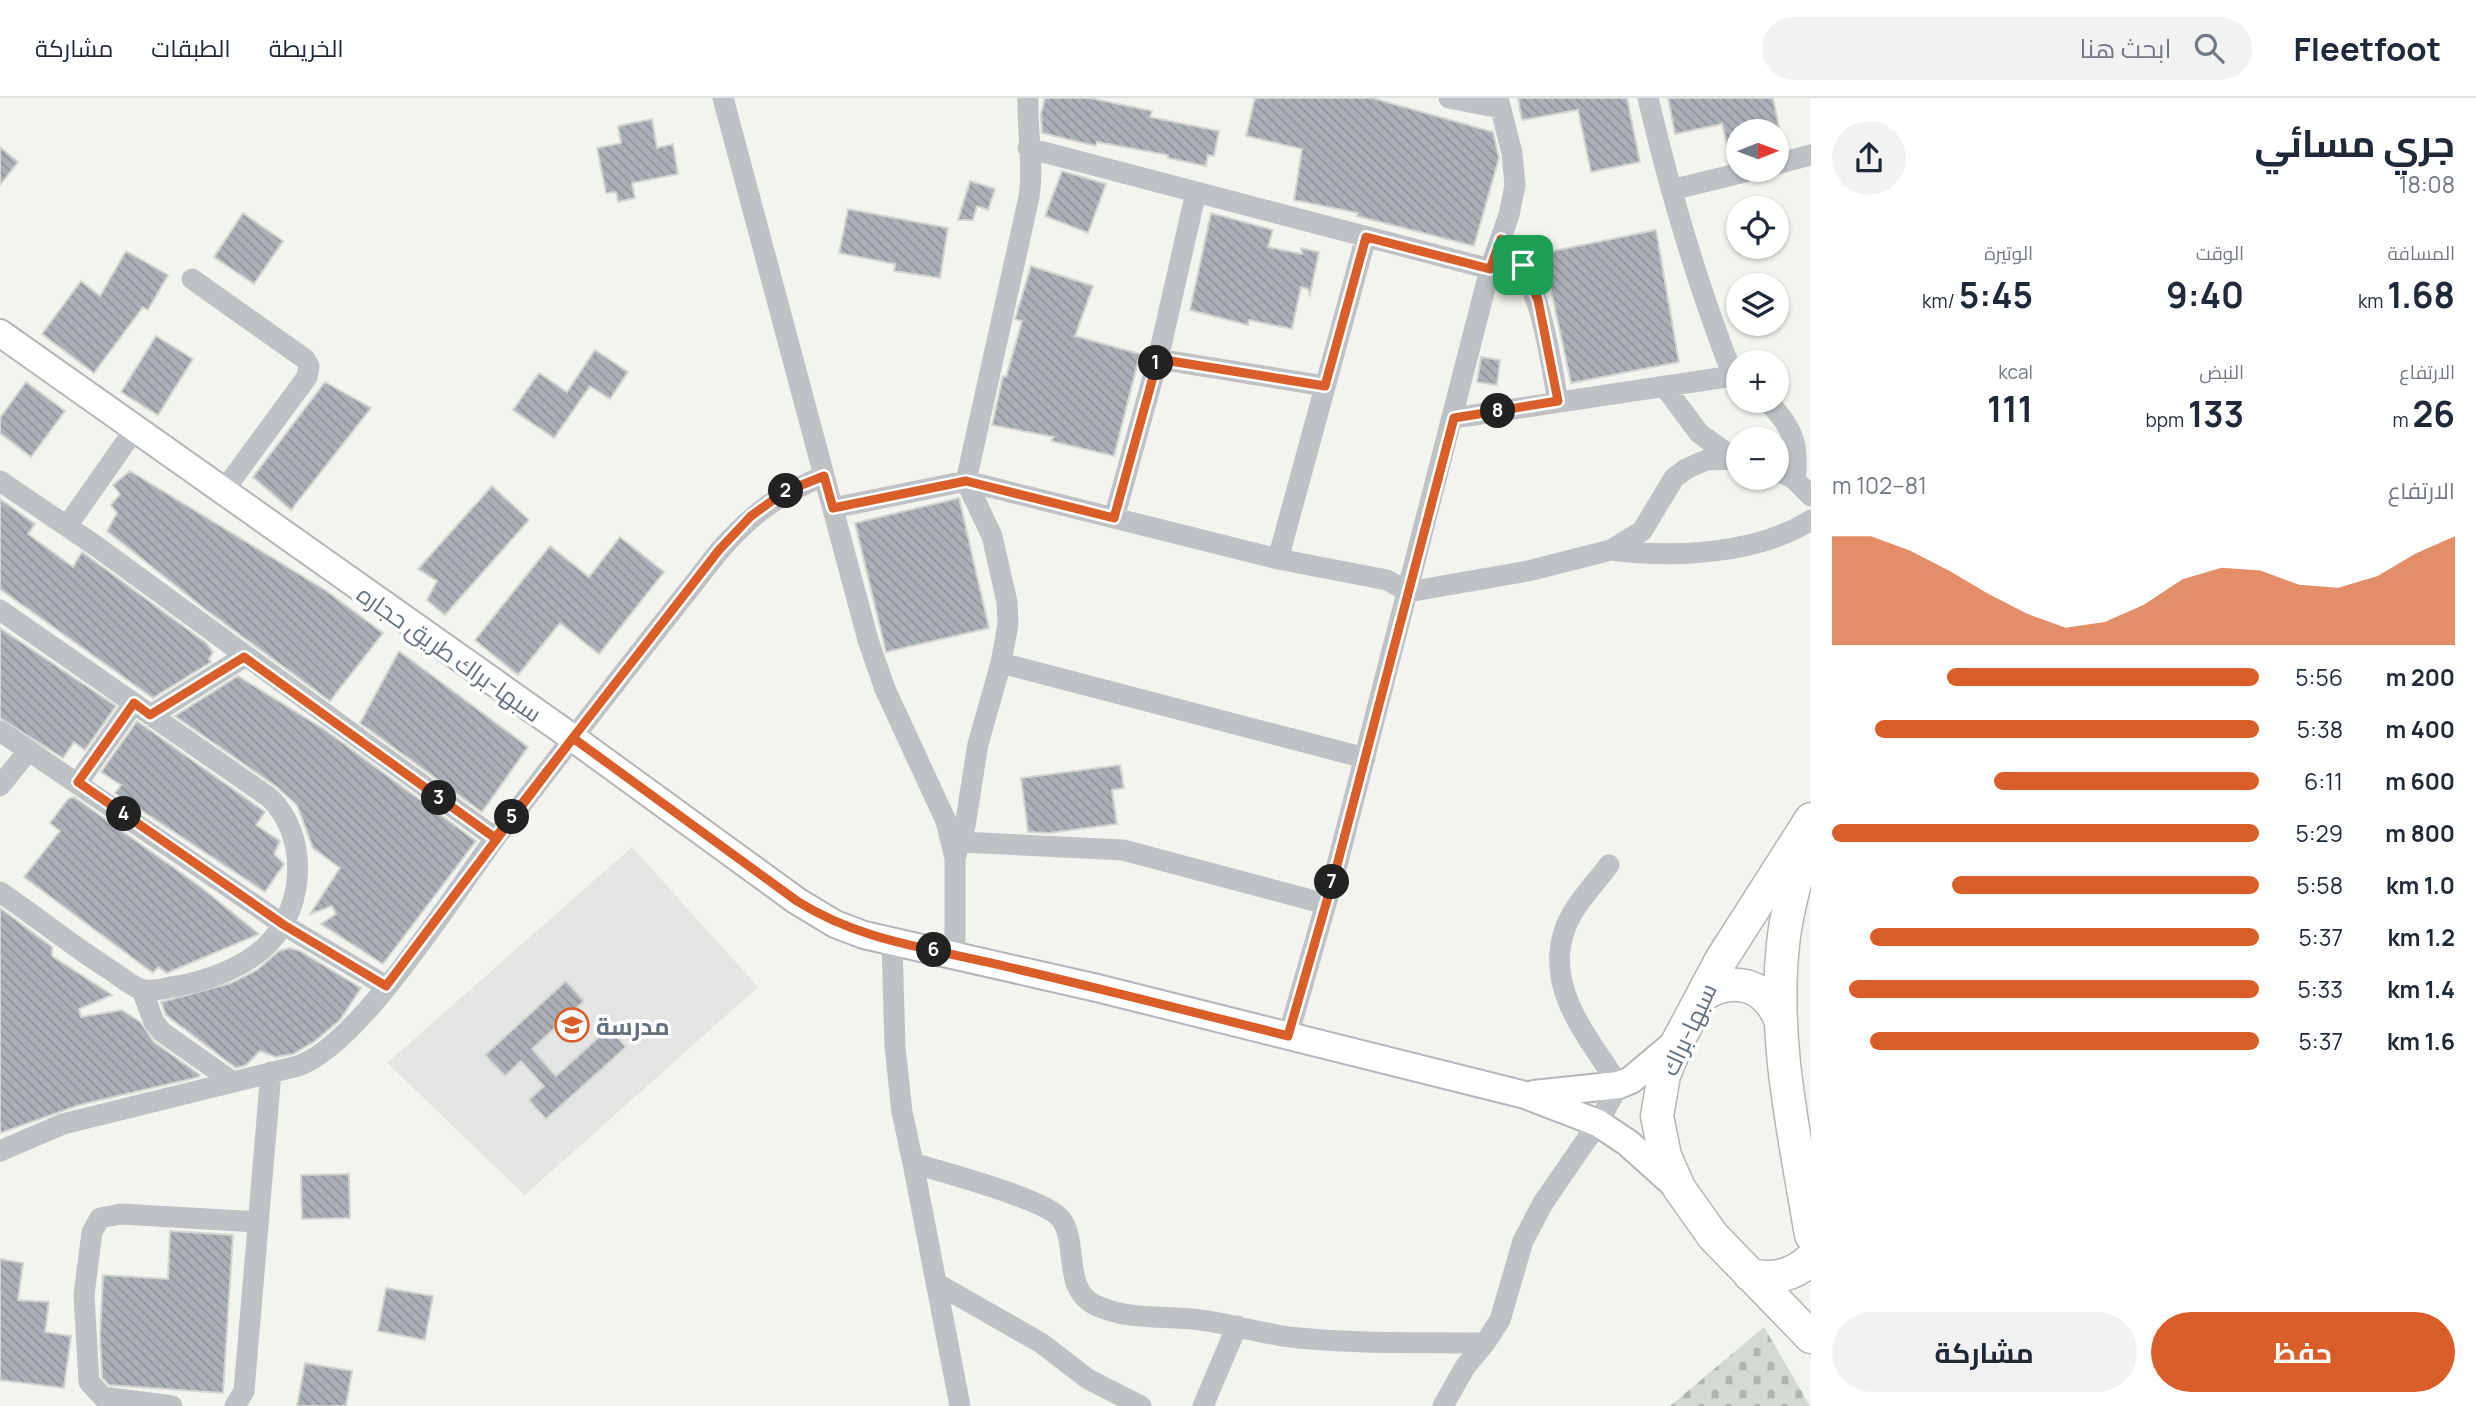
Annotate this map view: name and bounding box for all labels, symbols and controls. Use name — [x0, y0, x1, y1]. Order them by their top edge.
search box — [1762, 17, 2252, 80]
text: Fleetfoot — [2294, 26, 2441, 71]
icon: search — [2190, 29, 2228, 67]
text: ابحث هنا — [2079, 30, 2172, 66]
text: مشاركة — [35, 31, 113, 64]
text: الطبقات — [151, 31, 231, 64]
text: الخريطة — [269, 31, 344, 64]
text: جري مسائي — [2254, 116, 2455, 168]
north arrow — [1726, 119, 1788, 182]
map controls — [1726, 119, 1789, 490]
button: share — [1832, 121, 1906, 195]
text: 18:08 — [2398, 168, 2455, 200]
button: locate — [1726, 196, 1789, 259]
pin — [1493, 235, 1553, 295]
text: الوتيرة — [1984, 240, 2033, 266]
text: الوقت — [2196, 240, 2244, 266]
text: المسافة — [2387, 240, 2455, 266]
icon: arrive — [1504, 246, 1542, 284]
text: 5:45 — [1959, 271, 2033, 319]
text: 9:40 — [2166, 271, 2244, 319]
text: 1.68 — [2387, 271, 2455, 319]
button: layers — [1726, 273, 1789, 336]
text: /km — [1922, 288, 1959, 314]
text: km — [2358, 288, 2387, 314]
pin: 1 — [1138, 345, 1174, 380]
text: 1 — [1151, 349, 1160, 375]
button: + — [1726, 350, 1789, 413]
text: kcal — [1998, 359, 2033, 385]
text: النبض — [2199, 359, 2244, 385]
text: الارتفاع — [2399, 359, 2455, 385]
text: 111 — [1987, 385, 2033, 433]
text: 133 — [2188, 390, 2244, 438]
text: 26 — [2412, 390, 2455, 438]
pin: 8 — [1480, 394, 1516, 428]
text: 8 — [1492, 397, 1503, 423]
text: bpm — [2146, 407, 2188, 433]
text: m — [2392, 407, 2412, 433]
button: − — [1726, 427, 1789, 490]
text: 81–102 m — [1832, 469, 1927, 501]
pin: 2 — [768, 474, 804, 508]
text: الارتفاع — [2388, 474, 2455, 506]
text: 2 — [780, 477, 791, 503]
street label: سبها-براك طريق حجاره — [351, 577, 549, 729]
text: 5:56 — [2295, 661, 2343, 693]
text: 200 m — [2386, 661, 2455, 693]
text: 5:38 — [2297, 713, 2343, 745]
text: 400 m — [2385, 713, 2455, 745]
text: 6:11 — [2304, 765, 2343, 797]
text: 600 m — [2385, 765, 2455, 797]
pin: 3 — [422, 780, 457, 816]
text: 3 — [433, 784, 444, 810]
pin: 4 — [106, 796, 142, 832]
text: 4 — [118, 800, 129, 826]
pin: 5 — [494, 800, 530, 834]
text: 5 — [506, 803, 517, 829]
text: 5:29 — [2295, 817, 2343, 849]
text: 800 m — [2385, 817, 2455, 849]
pin: 7 — [1314, 864, 1350, 900]
text: 7 — [1326, 868, 1337, 894]
text: 5:58 — [2296, 869, 2343, 901]
text: 1.0 km — [2386, 869, 2455, 901]
text: 5:37 — [2299, 921, 2343, 953]
text: 1.2 km — [2387, 921, 2455, 953]
pin: 6 — [916, 932, 951, 968]
text: 6 — [928, 936, 939, 962]
text: 5:33 — [2297, 973, 2343, 1005]
text: 1.4 km — [2387, 973, 2455, 1005]
street label: سبها-براك — [1652, 977, 1724, 1081]
school or university icon: مدرسة — [553, 1006, 591, 1044]
place label: مدرسة — [596, 1009, 670, 1042]
text: 5:37 — [2299, 1025, 2343, 1057]
text: 1.6 km — [2387, 1025, 2455, 1057]
button: مشاركة — [1832, 1312, 2137, 1392]
button: حفظ — [2151, 1312, 2455, 1392]

